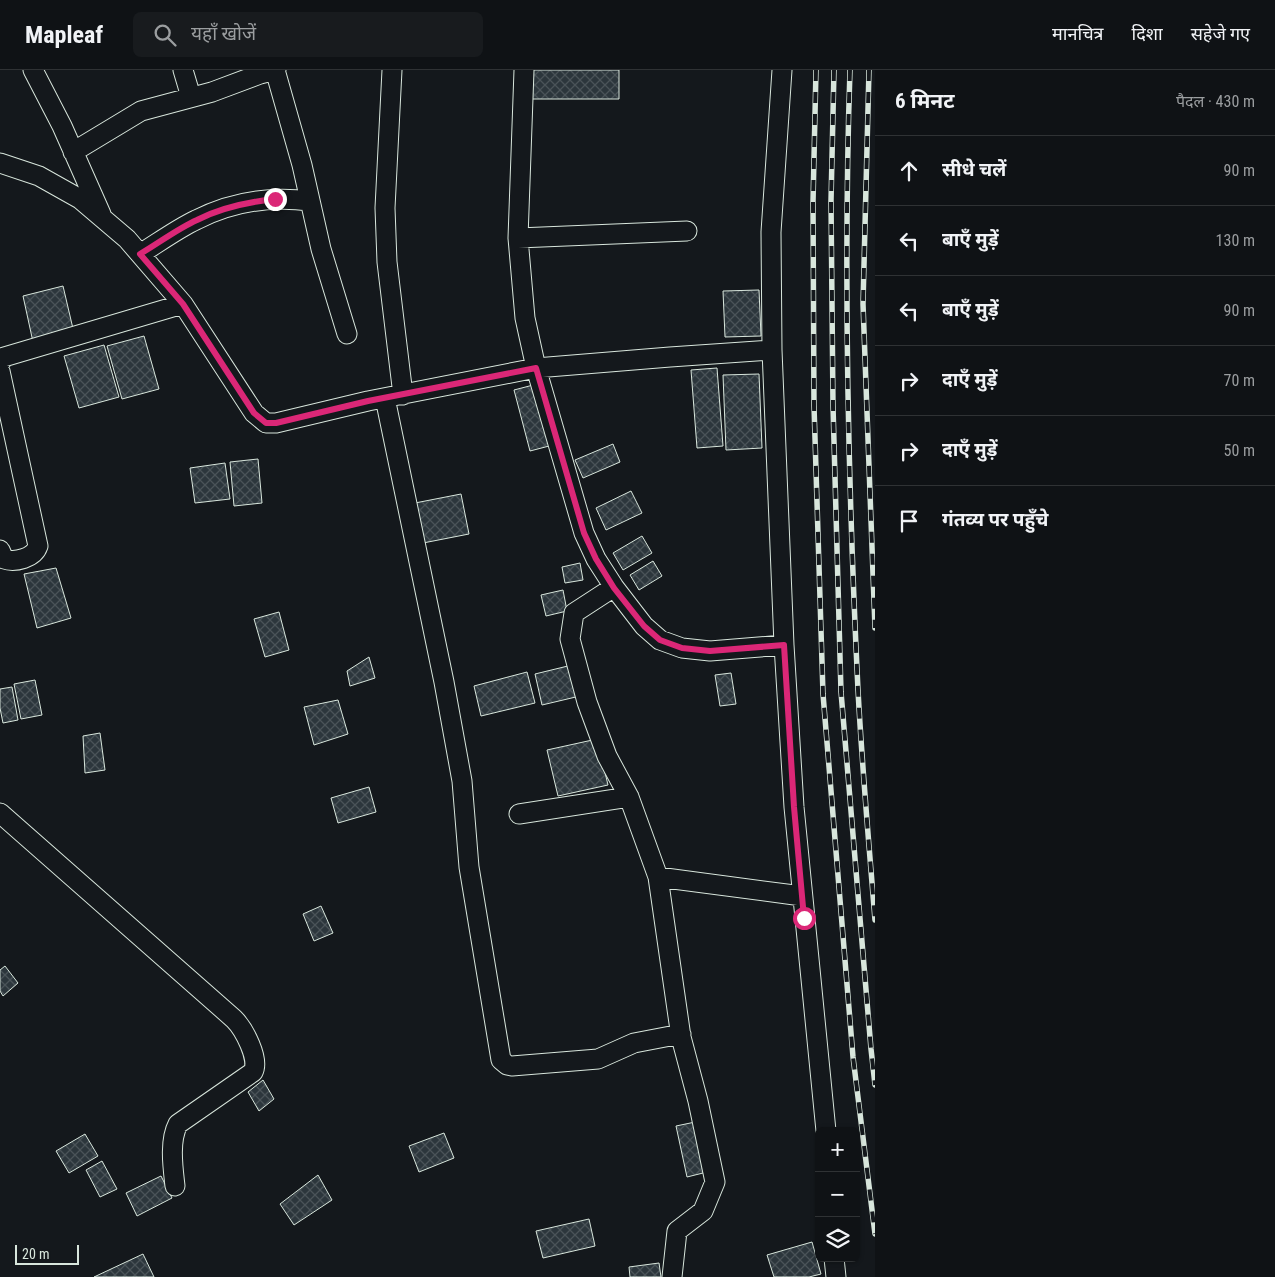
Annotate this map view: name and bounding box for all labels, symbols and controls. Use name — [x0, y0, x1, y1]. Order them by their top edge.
search box — [133, 12, 483, 57]
text: Mapleaf — [25, 21, 103, 49]
icon: search — [151, 21, 179, 49]
text: यहाँ खोजें — [191, 22, 256, 45]
text: मानचित्र — [1052, 23, 1104, 44]
text: दिशा — [1132, 23, 1163, 44]
text: सहेजे गए — [1191, 23, 1250, 44]
text: 6 मिनट — [895, 89, 955, 113]
text: पैदल · 430 m — [1176, 92, 1255, 111]
icon: ahead — [895, 157, 923, 185]
text: सीधे चलें — [942, 158, 1006, 181]
text: 90 m — [1223, 161, 1255, 180]
route end — [264, 188, 287, 211]
icon: left — [895, 227, 923, 255]
text: बाएँ मुड़ें — [942, 228, 998, 251]
text: 130 m — [1216, 231, 1255, 250]
icon: left — [895, 297, 923, 325]
text: बाएँ मुड़ें — [942, 298, 998, 321]
text: 90 m — [1223, 301, 1255, 320]
icon: right — [895, 367, 923, 395]
text: दाएँ मुड़ें — [942, 368, 997, 391]
text: 70 m — [1223, 371, 1255, 390]
icon: right — [895, 437, 923, 465]
text: दाएँ मुड़ें — [942, 438, 997, 461]
text: 50 m — [1223, 441, 1255, 460]
icon: arrive — [895, 507, 923, 535]
text: गंतव्य पर पहुँचे — [942, 508, 1048, 531]
route start — [793, 907, 816, 930]
map controls — [815, 1127, 860, 1262]
button: + — [815, 1127, 860, 1172]
button: − — [815, 1172, 860, 1217]
button: layers — [815, 1217, 860, 1262]
scale bar — [15, 1242, 79, 1265]
text: 20 m — [22, 1246, 50, 1262]

